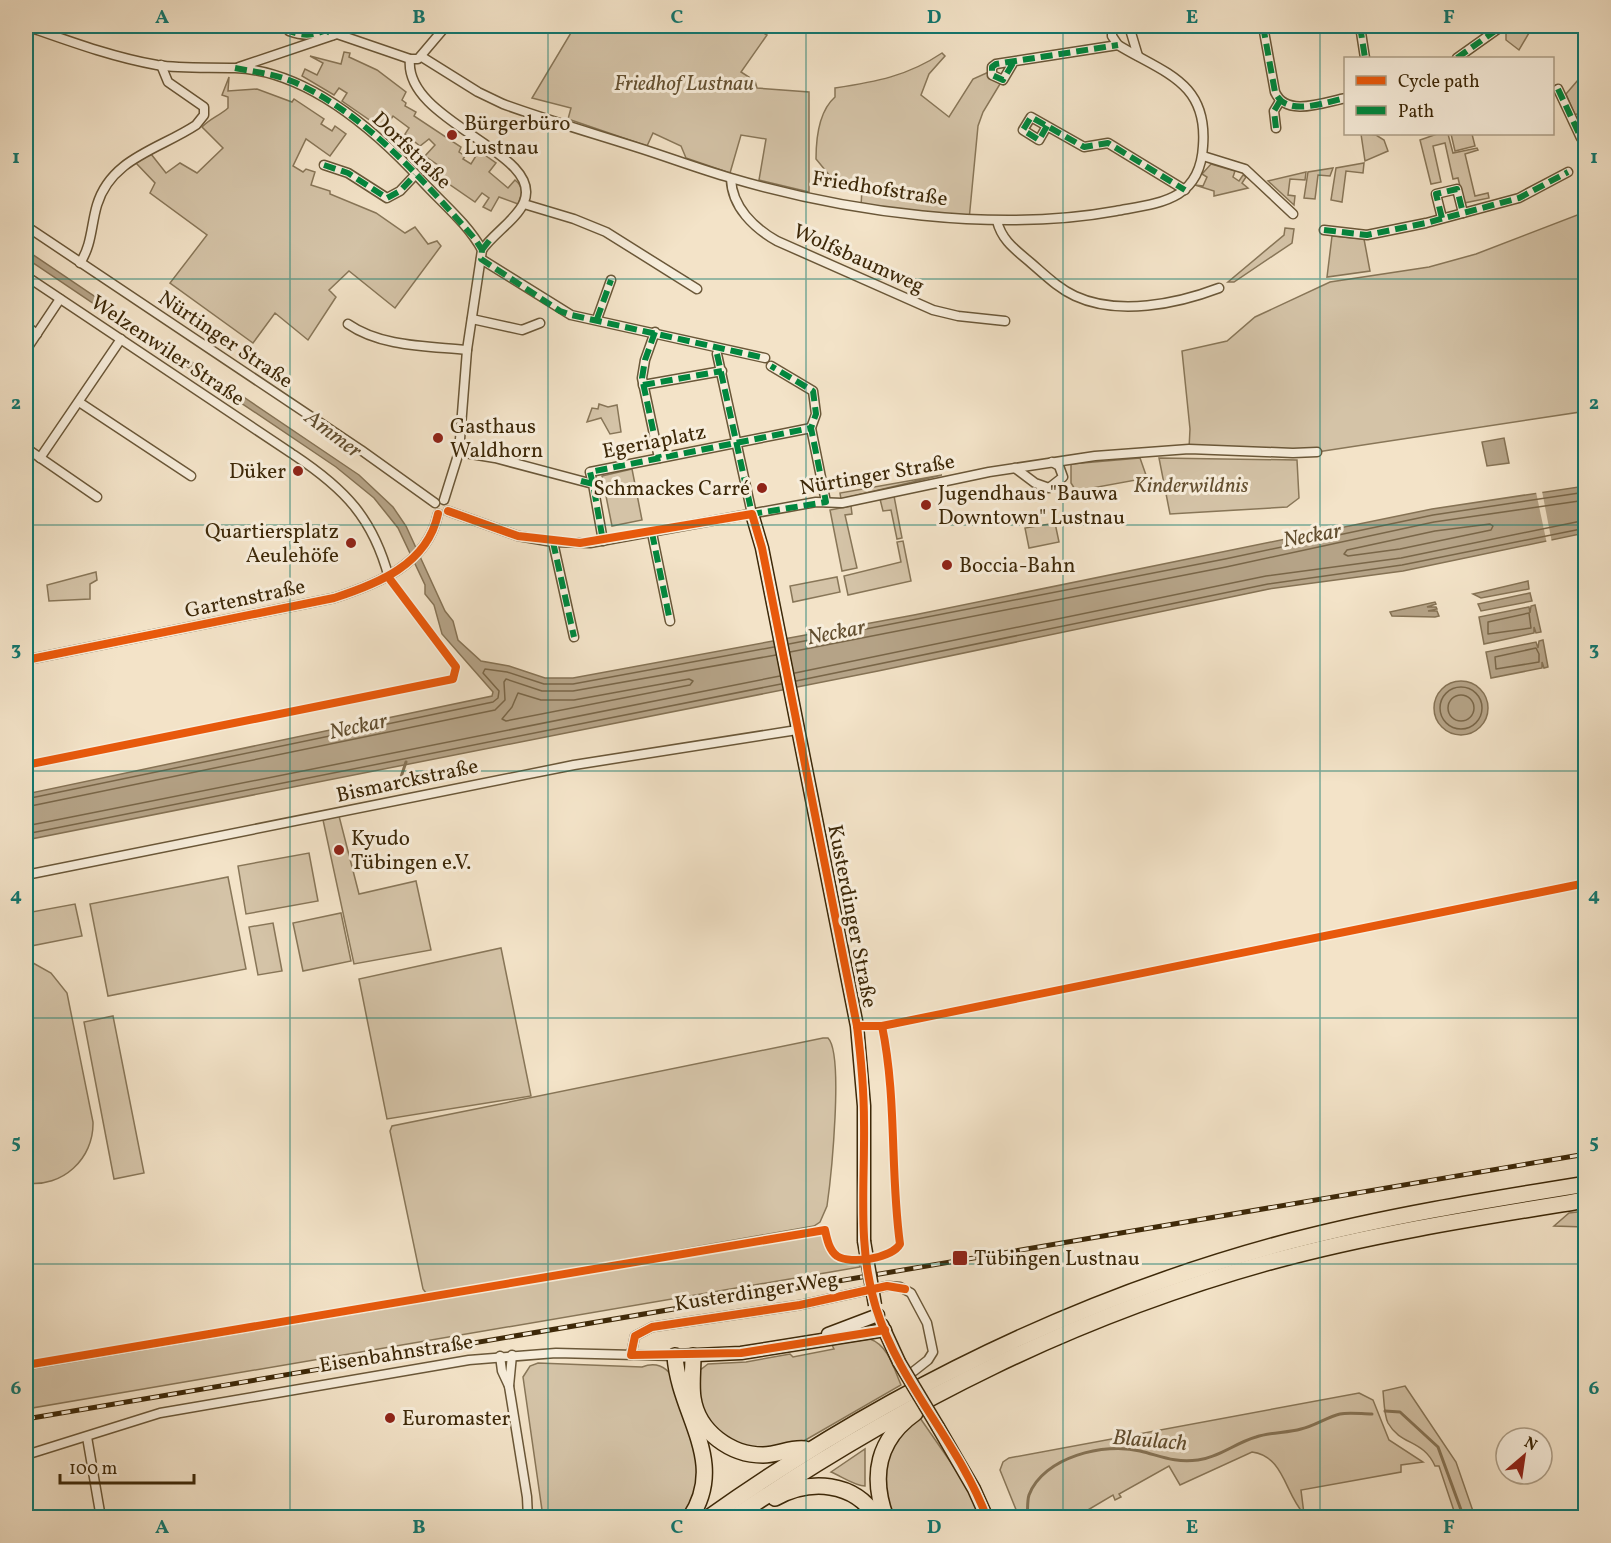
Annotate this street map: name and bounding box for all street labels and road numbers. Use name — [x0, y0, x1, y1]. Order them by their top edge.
street label: Dorfstraße — [365, 106, 457, 196]
street label: Friedhofstraße — [810, 164, 950, 215]
street label: Wolfsbaumweg — [788, 217, 929, 301]
street label: Nürtinger Straße — [152, 284, 298, 396]
street label: Welzenwiler Straße — [84, 289, 250, 414]
street label: Egeriaplatz — [600, 418, 709, 467]
street label: Nürtinger Straße — [797, 448, 957, 503]
street label: Gartenstraße — [182, 573, 308, 626]
street label: Bismarckstraße — [334, 752, 481, 811]
street label: Kusterdinger Straße — [820, 822, 884, 1010]
street label: Kusterdinger Weg — [673, 1265, 840, 1320]
street label: Eisenbahnstraße — [317, 1328, 475, 1381]

